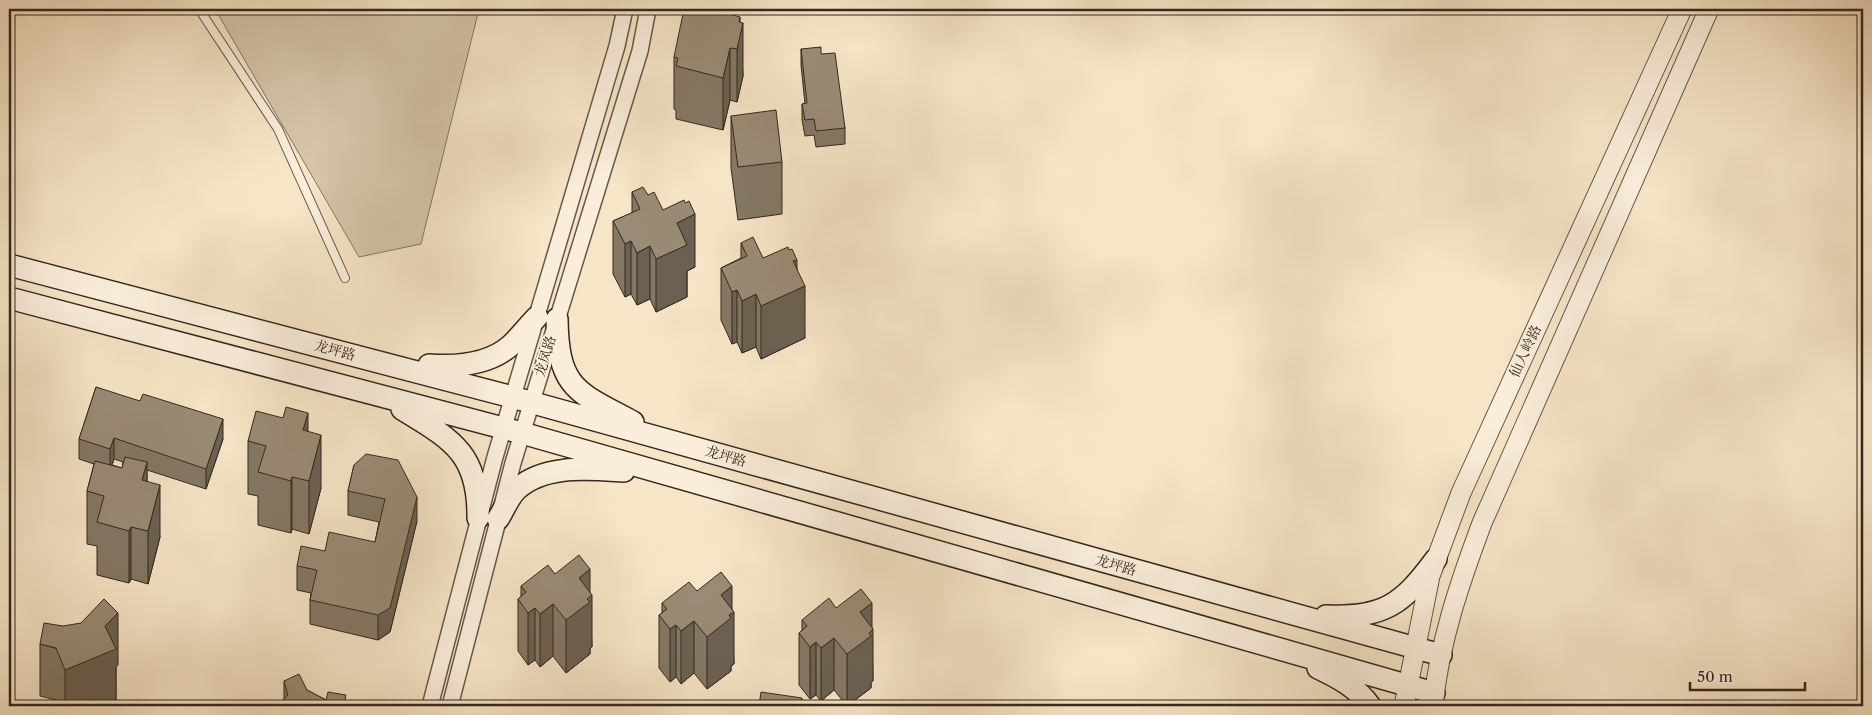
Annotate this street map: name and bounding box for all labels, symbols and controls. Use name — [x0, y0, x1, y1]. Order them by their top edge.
street label: 仙人岭路 — [1505, 322, 1545, 380]
street label: 龙凤路 — [530, 333, 560, 379]
street label: 龙坪路 — [312, 336, 358, 364]
street label: 龙坪路 — [703, 442, 749, 470]
street label: 龙坪路 — [1093, 551, 1139, 579]
scale bar — [1690, 660, 1804, 692]
text: 50 m — [1697, 667, 1733, 686]

